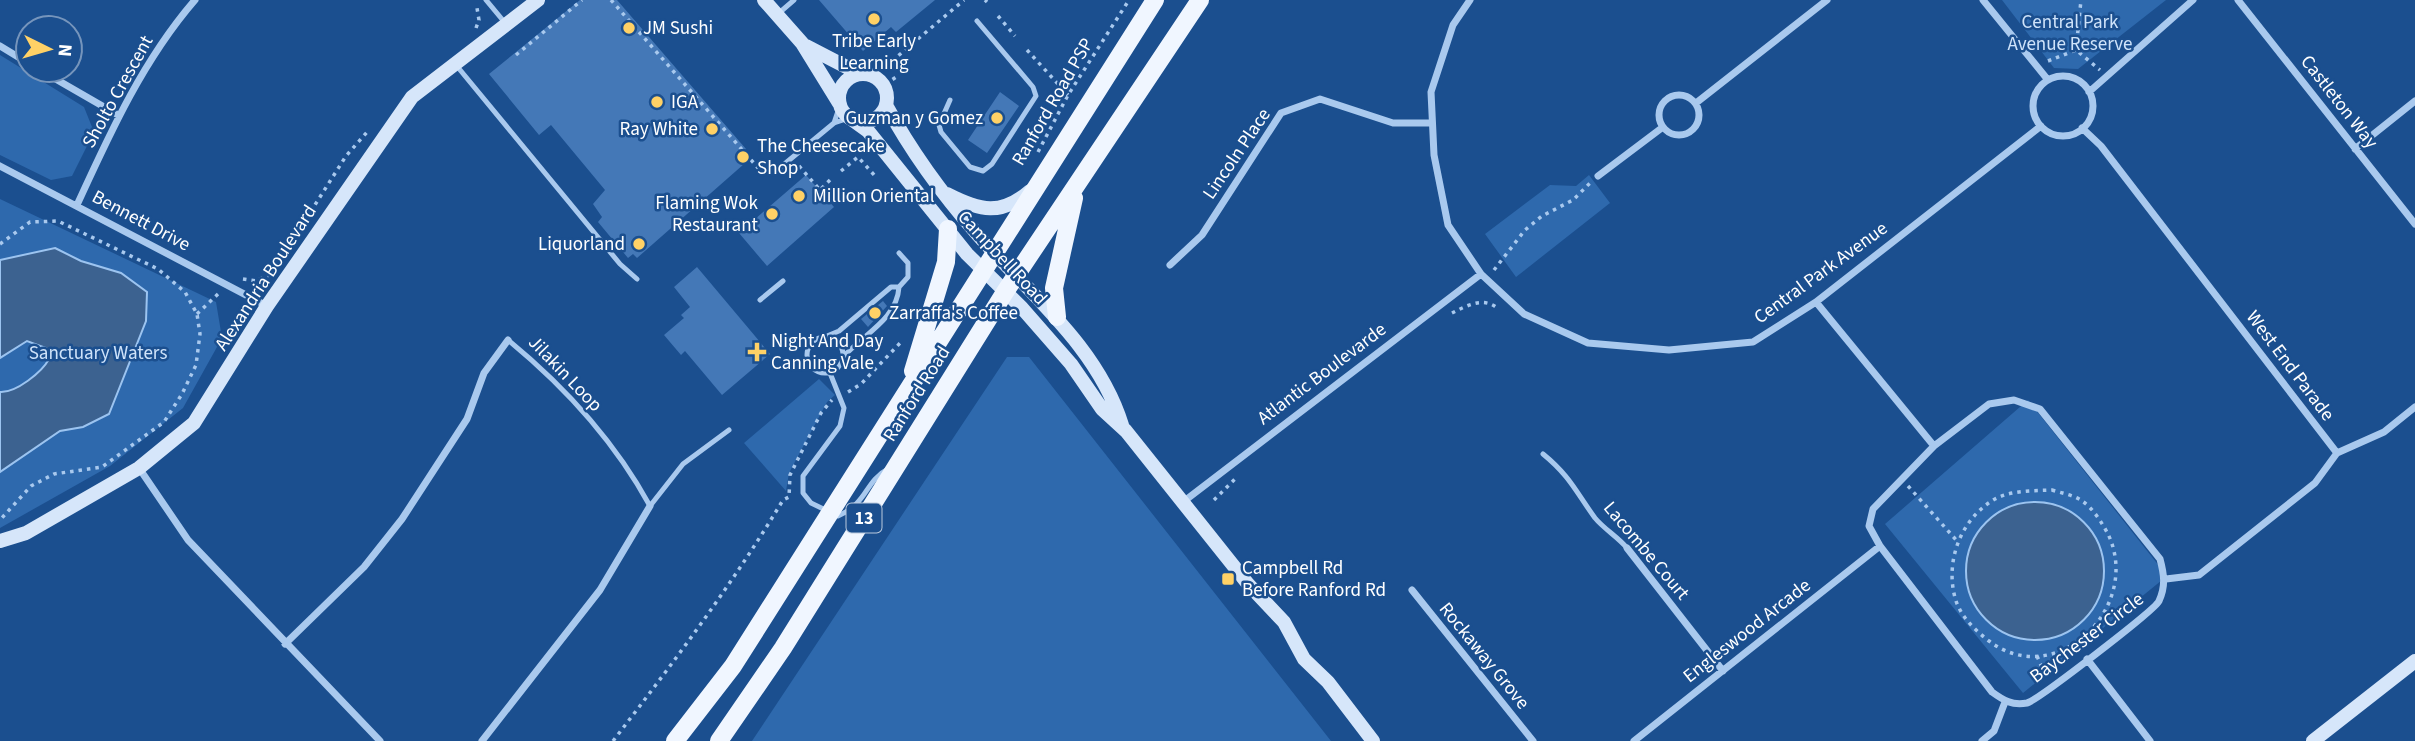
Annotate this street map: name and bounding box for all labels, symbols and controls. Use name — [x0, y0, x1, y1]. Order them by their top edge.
park label: Central Park Avenue Reserve — [2007, 9, 2133, 58]
marker: Tribe Early Learning — [866, 11, 882, 27]
north arrow — [14, 14, 84, 84]
place label: JM Sushi — [643, 15, 713, 42]
marker: JM Sushi — [621, 20, 637, 36]
place label: Tribe Early Learning — [832, 28, 916, 77]
street label: Sholto Crescent — [76, 30, 160, 153]
street label: Ranford Road PSP — [1006, 33, 1100, 171]
text: N — [50, 43, 78, 58]
street label: Castleton Way — [2294, 49, 2384, 155]
place label: IGA — [671, 89, 699, 116]
marker: IGA — [649, 94, 665, 110]
street label: Lincoln Place — [1197, 103, 1277, 205]
place label: Guzman y Gomez — [845, 105, 983, 132]
marker: Guzman y Gomez — [989, 110, 1005, 126]
place label: Ray White — [619, 116, 698, 143]
marker: Ray White — [704, 121, 720, 137]
place label: The Cheesecake Shop — [757, 133, 885, 182]
marker: The Cheesecake Shop — [735, 149, 751, 165]
place label: Million Oriental — [813, 183, 935, 210]
street label: Bennett Drive — [87, 184, 195, 258]
marker: Million Oriental — [791, 188, 807, 204]
place label: Flaming Wok Restaurant — [655, 190, 759, 239]
street label: Alexandria Boulevard — [209, 200, 323, 356]
street label: Campbell Road — [951, 205, 1053, 311]
marker: Flaming Wok Restaurant — [764, 206, 780, 222]
street label: Central Park Avenue — [1749, 215, 1893, 331]
place label: Liquorland — [538, 231, 625, 258]
marker: Liquorland — [631, 236, 647, 252]
place label: Zarraffa's Coffee — [889, 300, 1018, 327]
marker: Zarraffa's Coffee — [867, 305, 883, 321]
street label: West End Parade — [2239, 305, 2341, 427]
street label: Atlantic Boulevarde — [1252, 316, 1392, 432]
place label: Night And Day Canning Vale — [771, 328, 883, 377]
street label: Jilakin Loop — [522, 330, 608, 418]
park label: Sanctuary Waters — [29, 340, 167, 367]
street label: Ranford Road — [877, 341, 957, 447]
marker: Night And Day Canning Vale — [749, 344, 765, 360]
street label: Lacombe Court — [1597, 496, 1696, 607]
road number: 13 — [846, 504, 882, 532]
place label: Campbell Rd Before Ranford Rd — [1242, 555, 1386, 604]
marker: Campbell Rd Before Ranford Rd — [1220, 571, 1236, 587]
street label: Engleswood Arcade — [1677, 572, 1817, 690]
street label: Baychester Circle — [2024, 586, 2150, 690]
street label: Rockaway Grove — [1432, 597, 1536, 715]

